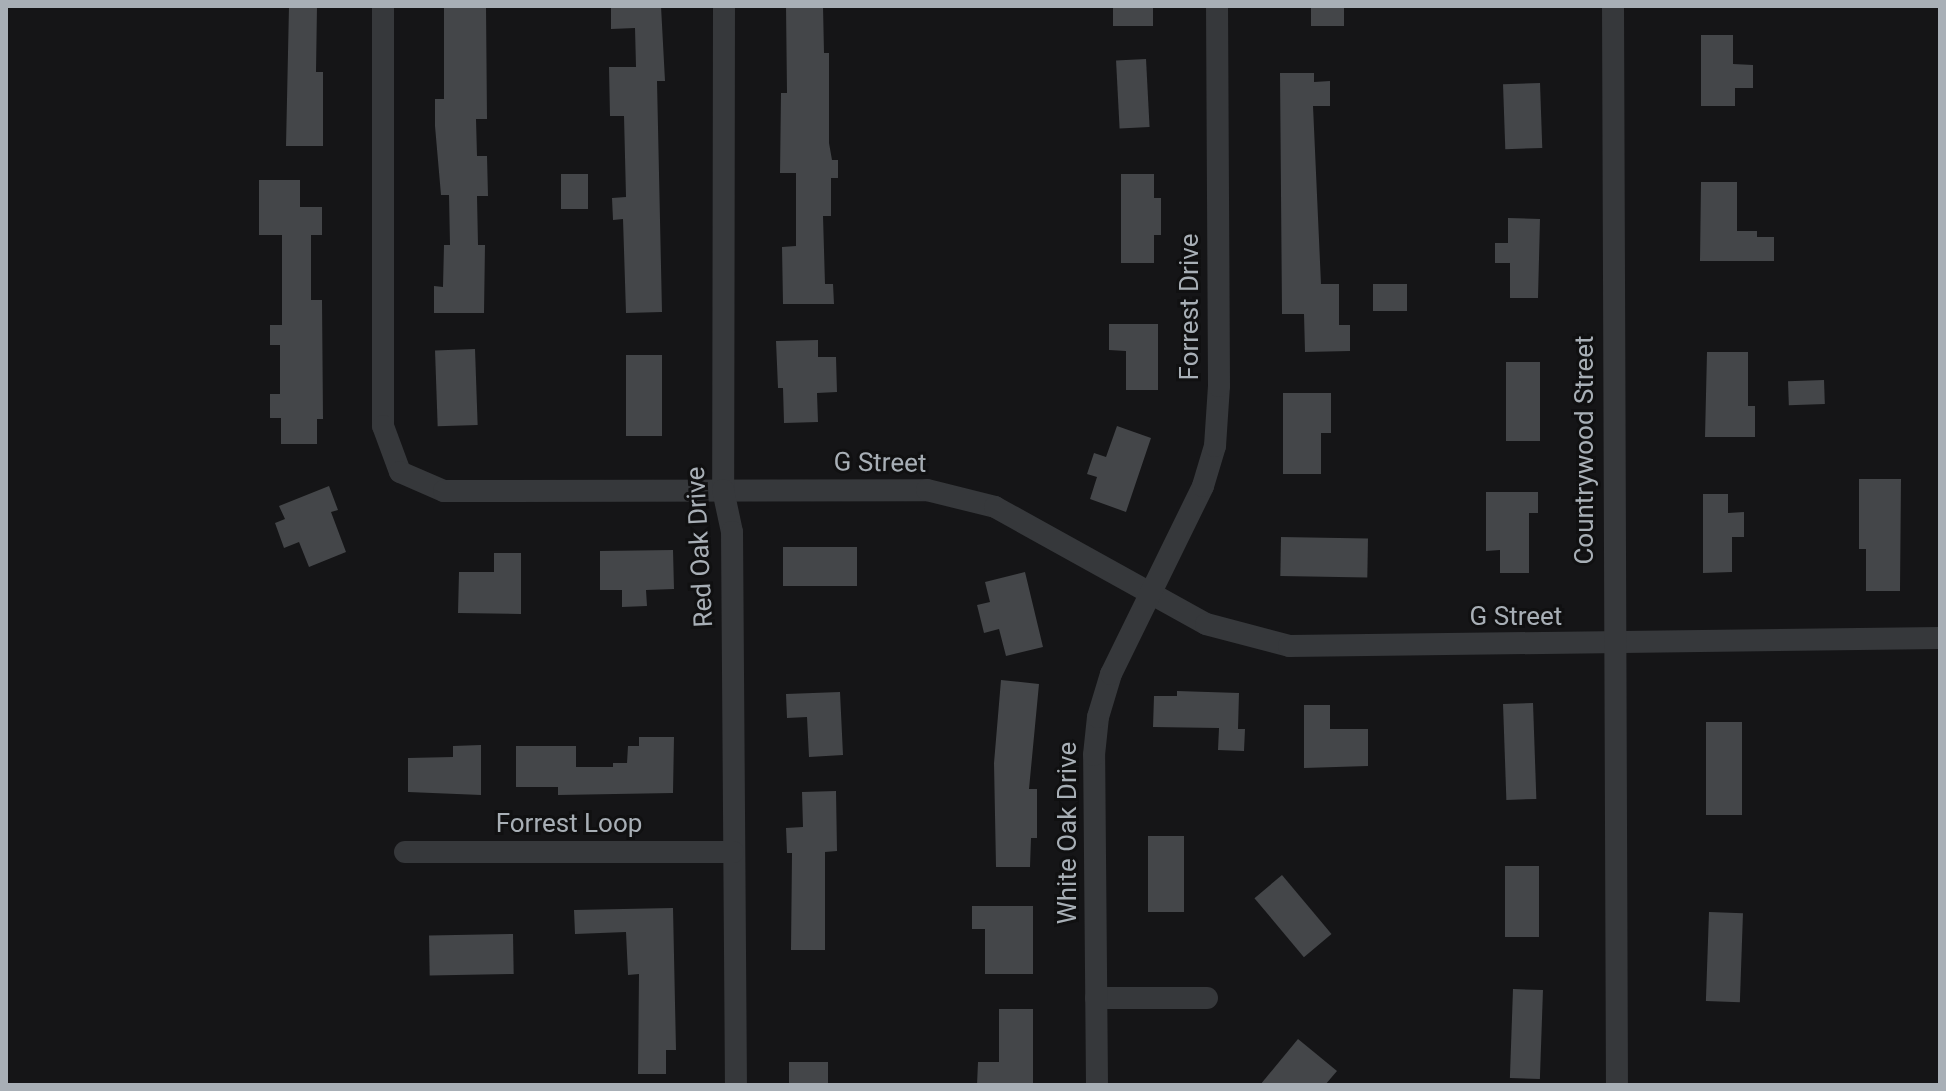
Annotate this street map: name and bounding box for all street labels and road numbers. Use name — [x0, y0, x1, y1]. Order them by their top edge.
street label: Forrest Drive — [1174, 234, 1206, 380]
street label: Countrywood Street — [1569, 335, 1601, 565]
street label: G Street — [833, 447, 927, 479]
street label: Red Oak Drive — [680, 466, 720, 628]
street label: G Street — [1470, 601, 1562, 633]
street label: White Oak Drive — [1052, 742, 1084, 924]
street label: Forrest Loop — [496, 808, 642, 840]

